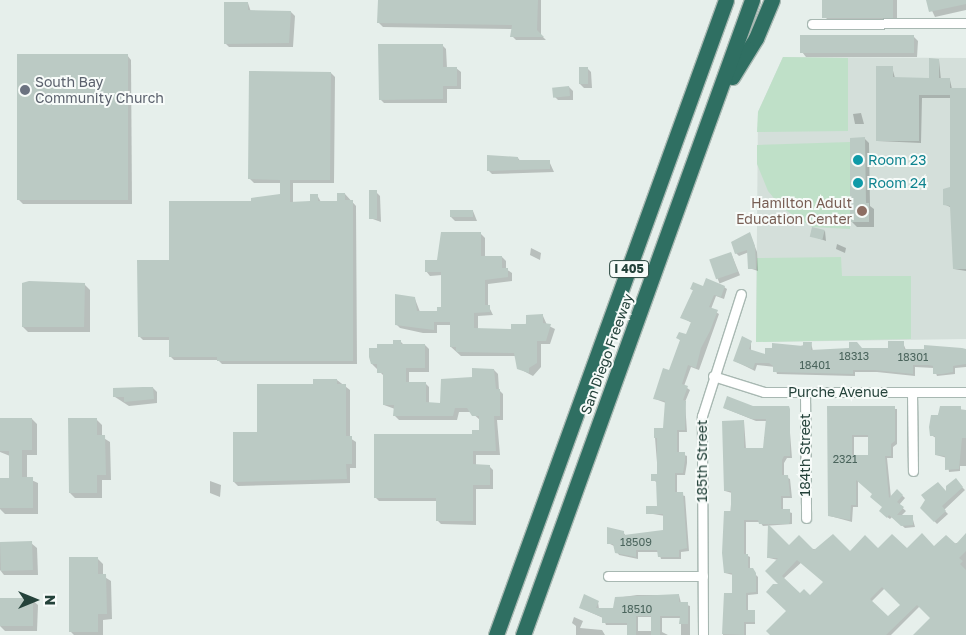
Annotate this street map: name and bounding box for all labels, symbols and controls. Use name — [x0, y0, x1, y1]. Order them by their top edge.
place label: South Bay Community Church — [35, 74, 164, 106]
marker: South Bay Community Church — [19, 84, 31, 96]
place label: Room 23 — [868, 152, 926, 168]
marker: Room 23 — [852, 154, 864, 166]
place label: Room 24 — [868, 175, 927, 191]
marker: Room 24 — [852, 177, 864, 189]
place label: Hamilton Adult Education Center — [736, 195, 852, 228]
marker: Hamilton Adult Education Center — [856, 205, 868, 217]
road number: I 405 — [609, 260, 649, 278]
street label: San Diego Freeway — [577, 291, 637, 417]
house number: 18313 — [839, 349, 869, 363]
house number: 18301 — [898, 350, 928, 364]
house number: 18401 — [800, 358, 830, 372]
street label: Purche Avenue — [788, 384, 888, 400]
street label: 184th Street — [797, 413, 813, 497]
street label: 185th Street — [694, 420, 710, 502]
house number: 2321 — [833, 452, 857, 466]
house number: 18509 — [620, 535, 652, 549]
north arrow — [10, 575, 60, 625]
text: N — [42, 595, 59, 605]
house number: 18510 — [622, 602, 652, 616]

